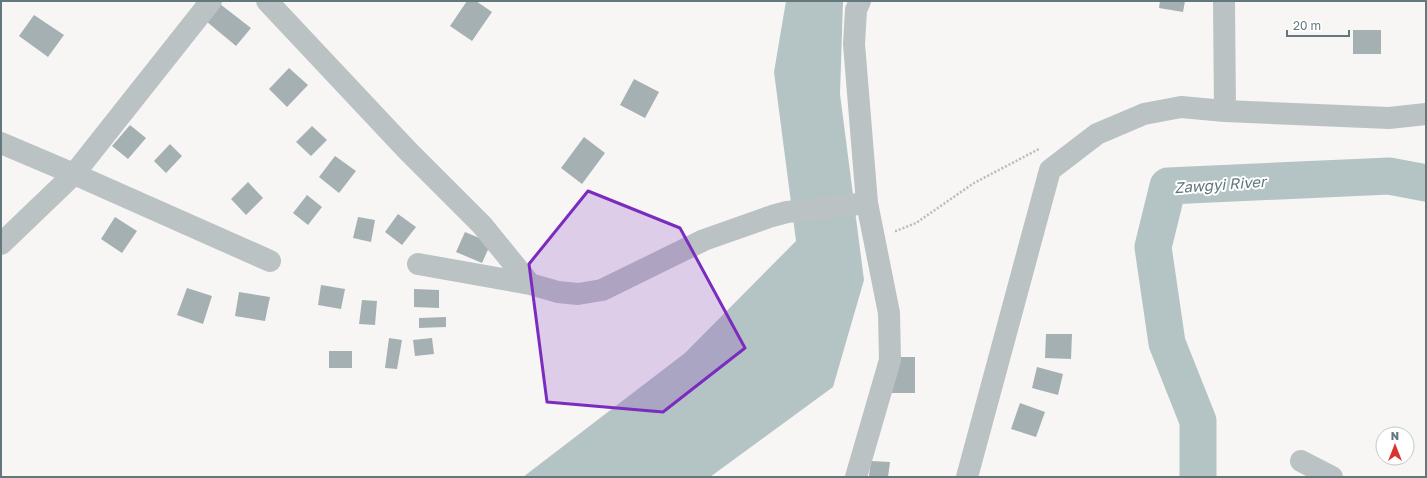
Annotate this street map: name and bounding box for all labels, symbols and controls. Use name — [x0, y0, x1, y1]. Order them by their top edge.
scale bar — [1287, 12, 1349, 38]
text: 20 m — [1293, 18, 1321, 33]
water label: Zawgyi River — [1174, 172, 1269, 197]
north arrow — [1375, 426, 1415, 466]
text: N — [1391, 429, 1399, 442]

